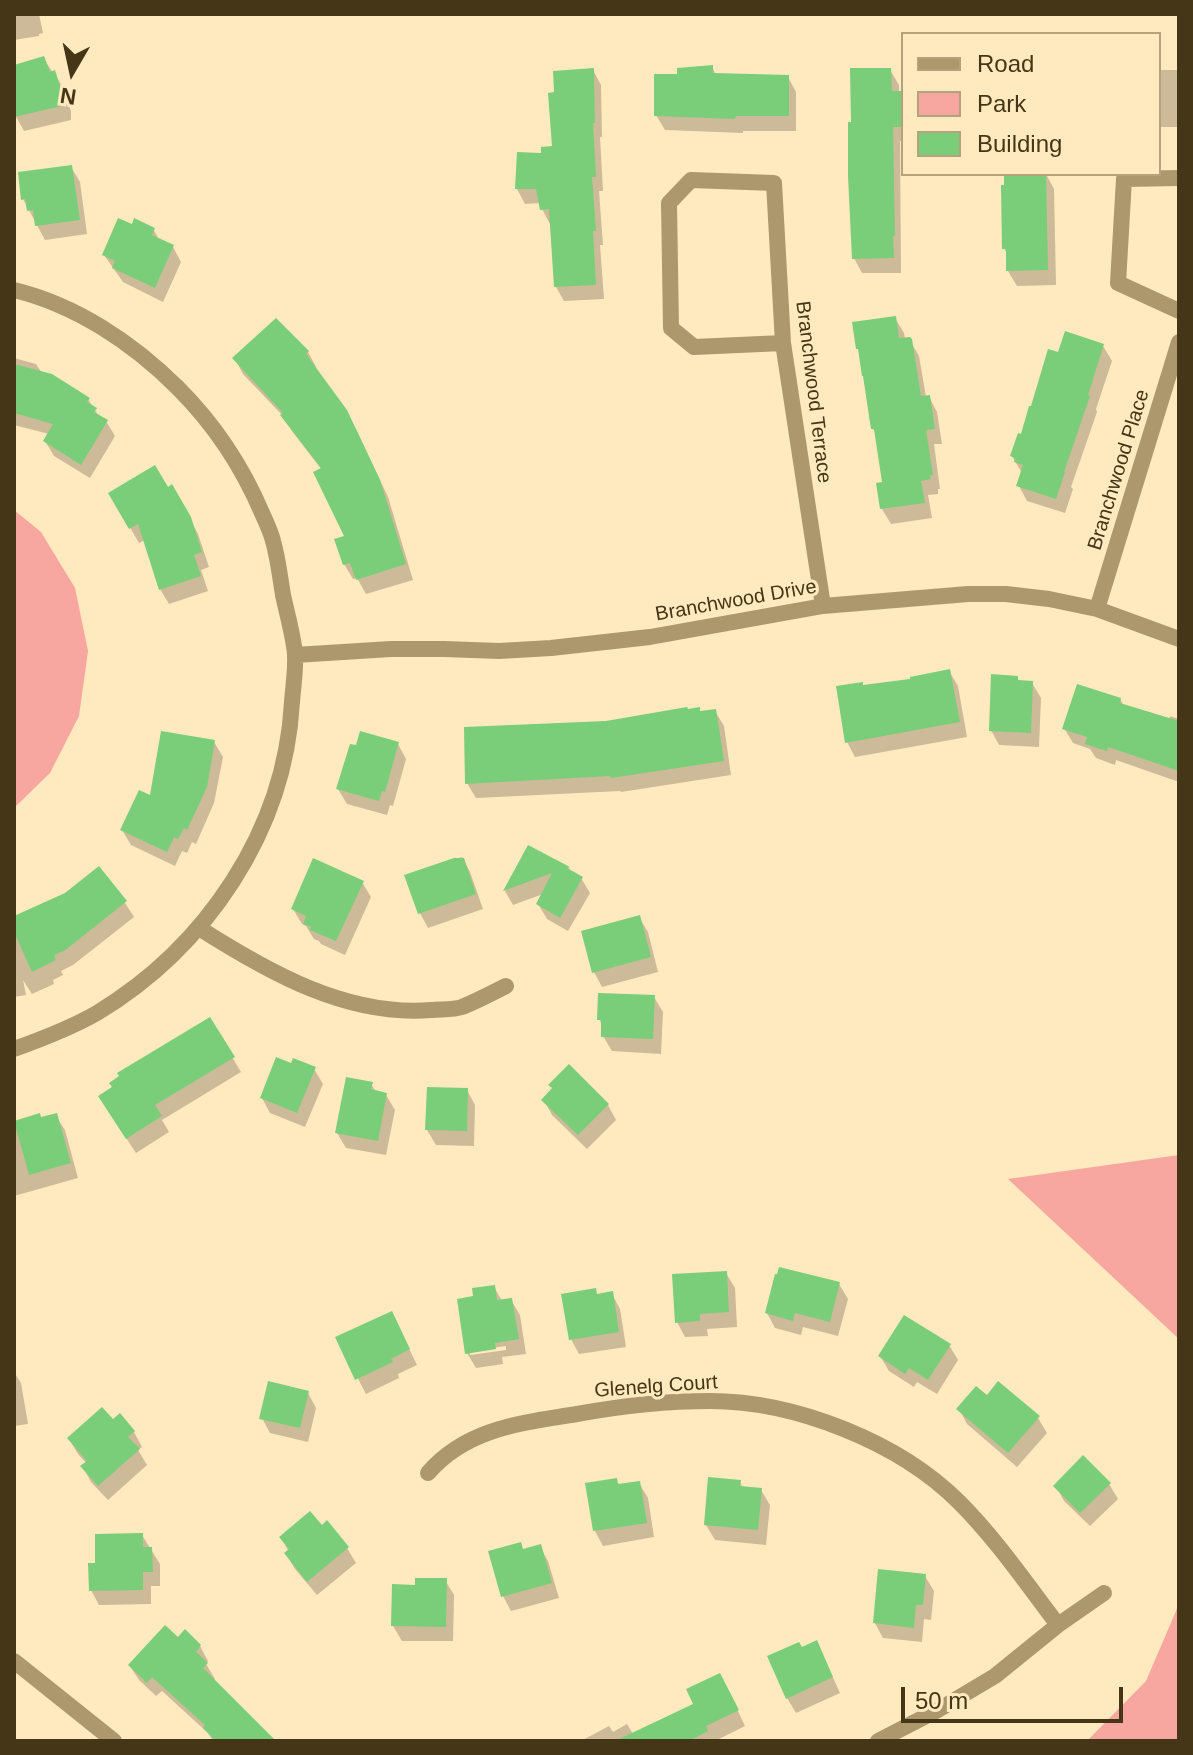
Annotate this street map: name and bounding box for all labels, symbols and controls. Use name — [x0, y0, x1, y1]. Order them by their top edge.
north arrow — [32, 32, 112, 112]
legend — [901, 32, 1161, 176]
text: Road — [977, 50, 1034, 77]
text: N — [58, 83, 78, 110]
text: Park — [977, 90, 1026, 117]
text: Building — [977, 130, 1062, 157]
street label: Branchwood Terrace — [790, 300, 836, 484]
street label: Branchwood Place — [1083, 387, 1155, 553]
street label: Branchwood Drive — [653, 575, 819, 627]
street label: Glenelg Court — [594, 1371, 718, 1403]
scale bar — [905, 1671, 1127, 1721]
text: 50 m — [915, 1687, 968, 1714]

